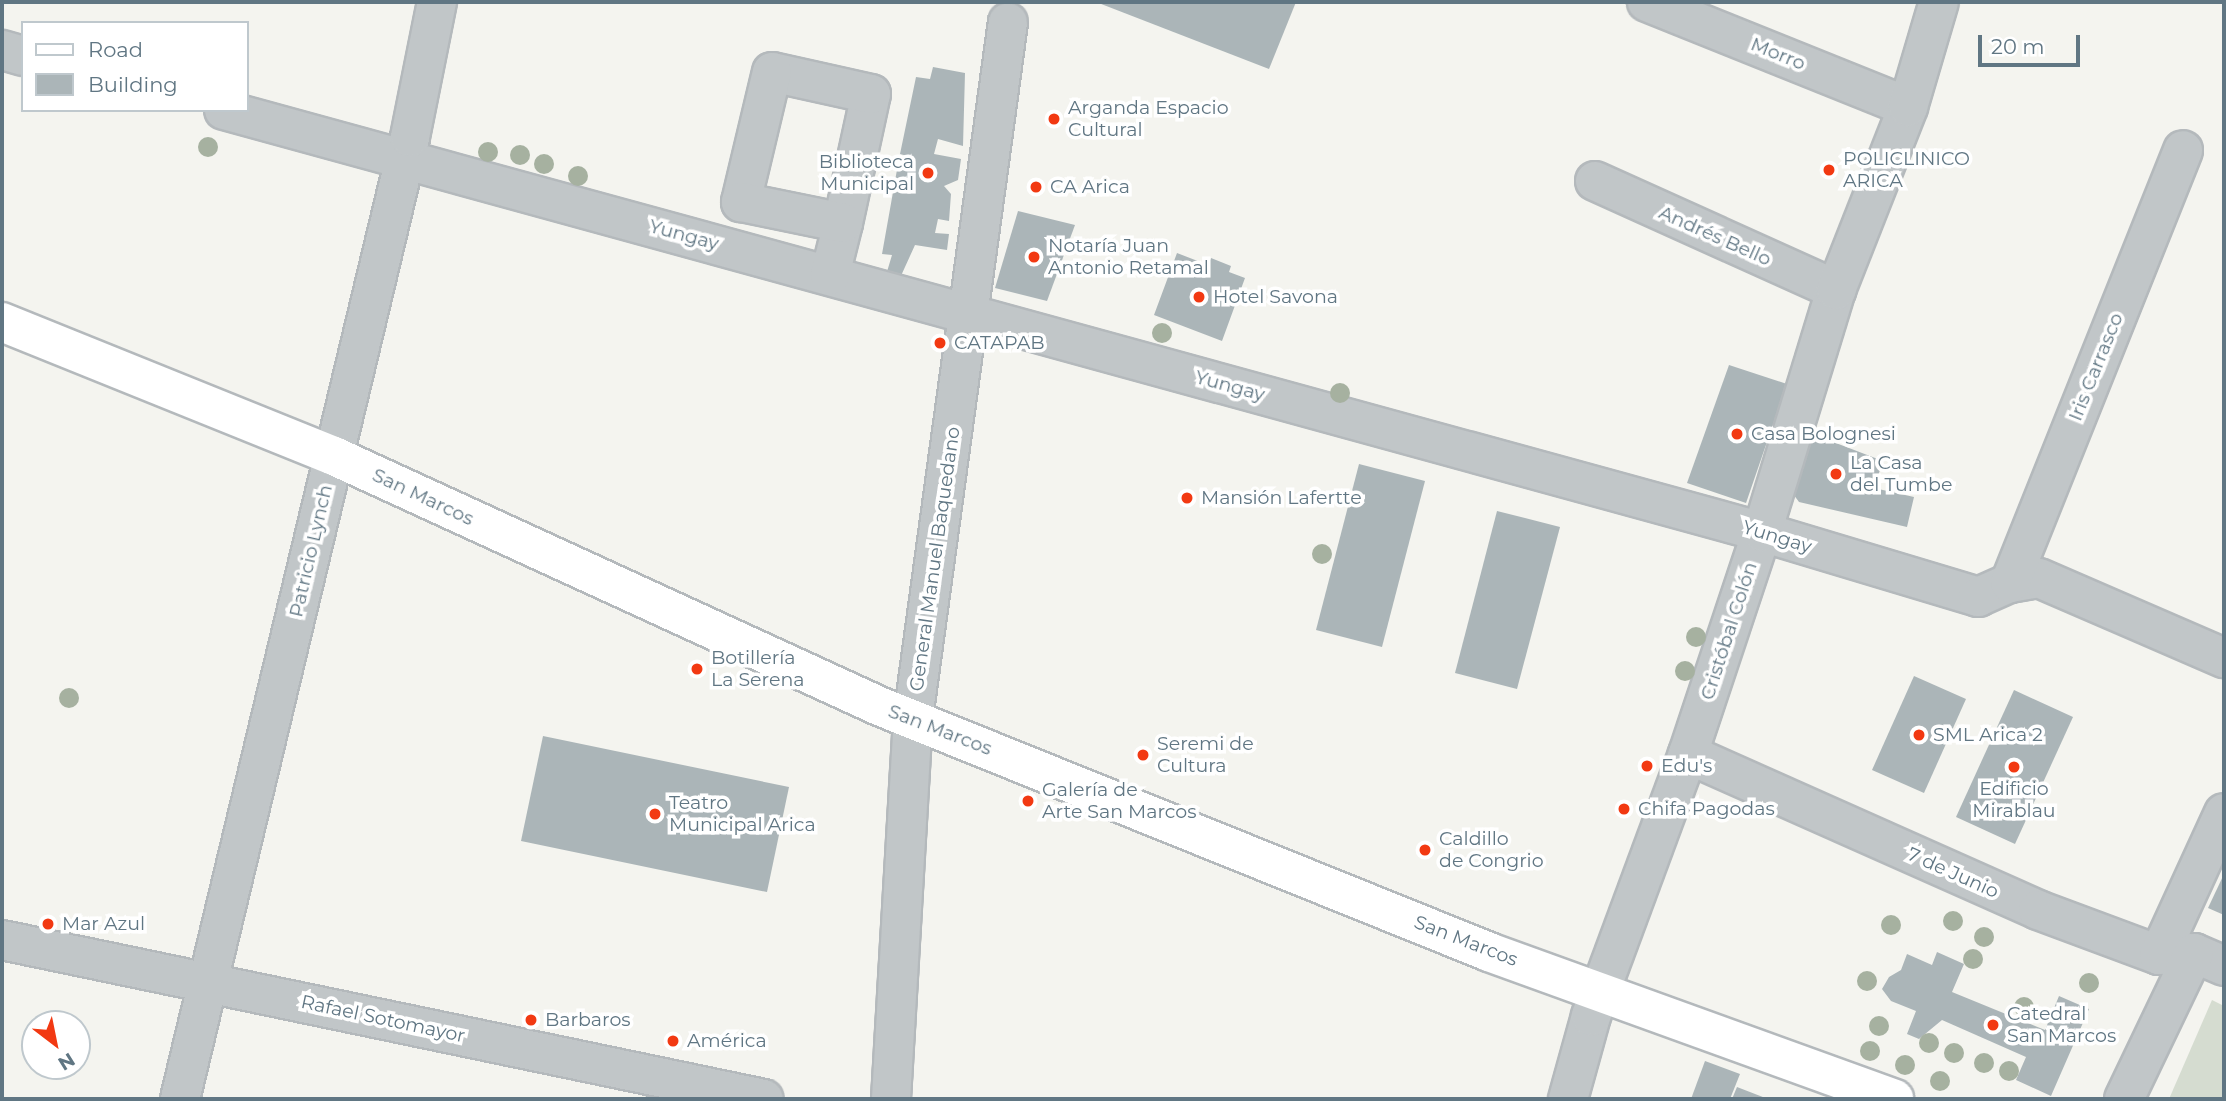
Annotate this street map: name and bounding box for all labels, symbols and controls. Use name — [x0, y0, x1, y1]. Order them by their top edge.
legend — [21, 21, 248, 112]
scale bar — [1981, 21, 2082, 65]
street label: Morro — [1747, 33, 1809, 75]
text: 20 m — [1991, 34, 2045, 59]
text: Road — [88, 37, 143, 62]
text: Building — [88, 72, 178, 97]
place label: Arganda Espacio Cultural — [1068, 97, 1229, 141]
marker: Arganda Espacio Cultural — [1046, 111, 1062, 127]
place label: POLICLINICO ARICA — [1843, 148, 1970, 192]
place label: Biblioteca Municipal — [819, 151, 914, 195]
marker: POLICLINICO ARICA — [1821, 162, 1837, 178]
marker: Biblioteca Municipal — [920, 165, 936, 181]
place label: CA Arica — [1050, 176, 1130, 198]
marker: CA Arica — [1028, 179, 1044, 195]
street label: Andrés Bello — [1655, 201, 1775, 271]
street label: Yungay — [647, 215, 721, 255]
place label: Notaría Juan Antonio Retamal — [1048, 235, 1209, 279]
marker: Notaría Juan Antonio Retamal — [1026, 249, 1042, 265]
place label: Hotel Savona — [1213, 286, 1338, 308]
marker: Hotel Savona — [1191, 289, 1207, 305]
street label: Iris Carrasco — [2064, 310, 2128, 424]
place label: CATAPAB — [954, 332, 1045, 354]
marker: CATAPAB — [932, 335, 948, 351]
street label: Yungay — [1193, 366, 1267, 406]
place label: Casa Bolognesi — [1751, 423, 1896, 445]
street label: General Manuel Baquedano — [905, 425, 965, 693]
marker: Casa Bolognesi — [1729, 426, 1745, 442]
place label: La Casa del Tumbe — [1850, 452, 1952, 496]
street label: San Marcos — [369, 464, 477, 530]
marker: La Casa del Tumbe — [1828, 466, 1844, 482]
street label: Patricio Lynch — [285, 483, 337, 619]
place label: Mansión Lafertte — [1201, 487, 1362, 509]
marker: Mansión Lafertte — [1179, 490, 1195, 506]
street label: Yungay — [1740, 516, 1814, 558]
street label: Cristóbal Colón — [1696, 559, 1762, 703]
place label: Botillería La Serena — [711, 647, 804, 691]
marker: Botillería La Serena — [689, 661, 705, 677]
street label: San Marcos — [885, 700, 995, 760]
place label: SML Arica 2 — [1933, 724, 2043, 746]
marker: SML Arica 2 — [1911, 727, 1927, 743]
place label: Seremi de Cultura — [1157, 733, 1254, 777]
marker: Seremi de Cultura — [1135, 747, 1151, 763]
place label: Edu's — [1661, 755, 1712, 777]
marker: Edu's — [1639, 758, 1655, 774]
marker: Edificio Mirablau — [2006, 759, 2022, 775]
place label: Edificio Mirablau — [1972, 778, 2056, 822]
place label: Galería de Arte San Marcos — [1042, 779, 1196, 823]
place label: Teatro Municipal Arica — [669, 792, 816, 836]
marker: Galería de Arte San Marcos — [1020, 793, 1036, 809]
place label: Chifa Pagodas — [1638, 798, 1775, 820]
marker: Chifa Pagodas — [1616, 801, 1632, 817]
marker: Teatro Municipal Arica — [647, 806, 663, 822]
place label: Caldillo de Congrio — [1439, 828, 1544, 872]
marker: Caldillo de Congrio — [1417, 842, 1433, 858]
street label: 7 de Junio — [1904, 843, 2002, 903]
street label: San Marcos — [1411, 911, 1521, 971]
place label: Mar Azul — [62, 913, 145, 935]
marker: Mar Azul — [40, 916, 56, 932]
street label: Rafael Sotomayor — [299, 990, 467, 1048]
place label: Catedral San Marcos — [2007, 1003, 2116, 1047]
place label: Barbaros — [545, 1009, 631, 1031]
north arrow — [21, 1010, 91, 1080]
marker: Barbaros — [523, 1012, 539, 1028]
marker: Catedral San Marcos — [1985, 1017, 2001, 1033]
place label: América — [687, 1030, 767, 1052]
marker: América — [665, 1033, 681, 1049]
text: N — [54, 1048, 79, 1075]

